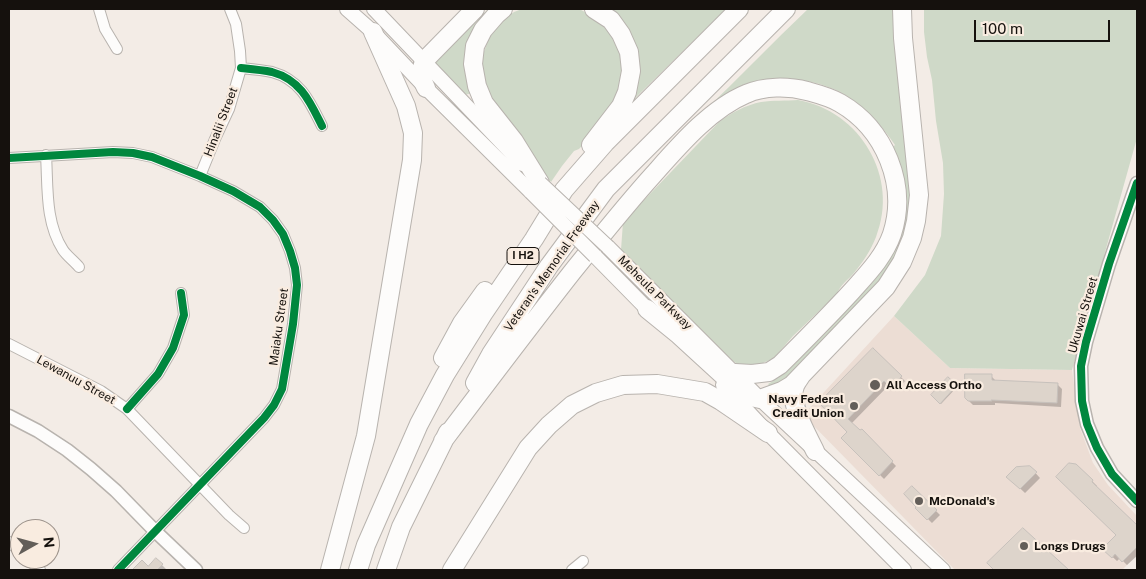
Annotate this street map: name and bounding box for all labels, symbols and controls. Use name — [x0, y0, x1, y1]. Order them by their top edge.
scale bar — [976, 10, 1112, 42]
text: 100 m — [982, 20, 1023, 37]
street label: Hinalii Street — [201, 85, 241, 159]
street label: Veteran's Memorial Freeway — [501, 198, 603, 334]
road number: I H2 — [507, 248, 539, 264]
street label: Meheula Parkway — [615, 253, 695, 333]
street label: Ukuwai Street — [1065, 275, 1101, 355]
street label: Maiaku Street — [266, 287, 292, 367]
street label: Lewanuu Street — [34, 352, 118, 408]
marker: All Access Ortho — [868, 378, 882, 392]
place label: All Access Ortho — [886, 378, 982, 392]
place label: Navy Federal Credit Union — [768, 392, 844, 420]
marker: Navy Federal Credit Union — [848, 400, 860, 412]
place label: McDonald's — [929, 494, 995, 508]
marker: McDonald's — [913, 495, 925, 507]
north arrow — [10, 519, 60, 569]
text: N — [40, 536, 58, 549]
place label: Longs Drugs — [1034, 539, 1106, 553]
marker: Longs Drugs — [1018, 540, 1030, 552]

